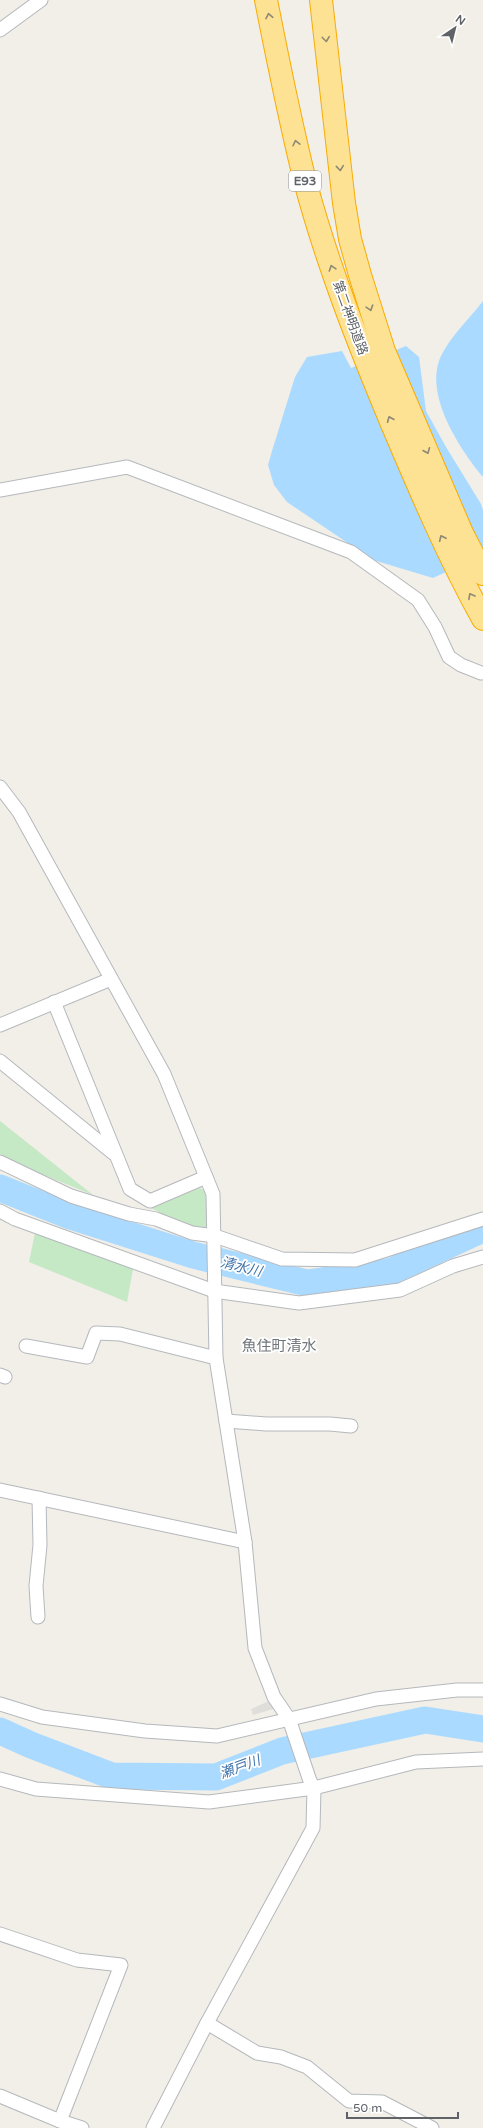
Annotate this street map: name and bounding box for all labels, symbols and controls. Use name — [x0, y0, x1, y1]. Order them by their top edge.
north arrow — [435, 8, 475, 48]
text: N — [453, 12, 468, 28]
one-way arrow — [266, 13, 274, 19]
one-way arrow — [321, 36, 330, 42]
one-way arrow — [293, 140, 301, 146]
one-way arrow — [336, 165, 345, 171]
road number: E93 — [289, 171, 321, 191]
one-way arrow — [329, 264, 337, 271]
street label: 第二神明道路 — [329, 279, 371, 357]
one-way arrow — [366, 305, 374, 312]
one-way arrow — [387, 415, 395, 423]
one-way arrow — [423, 448, 431, 455]
one-way arrow — [439, 535, 447, 542]
one-way arrow — [468, 593, 475, 600]
water label: 清水川 — [219, 1254, 265, 1281]
district label: 魚住町清水 — [241, 1337, 317, 1355]
water label: 瀬戸川 — [217, 1751, 265, 1782]
scale bar — [347, 2094, 458, 2120]
text: 50 m — [353, 2101, 382, 2115]

